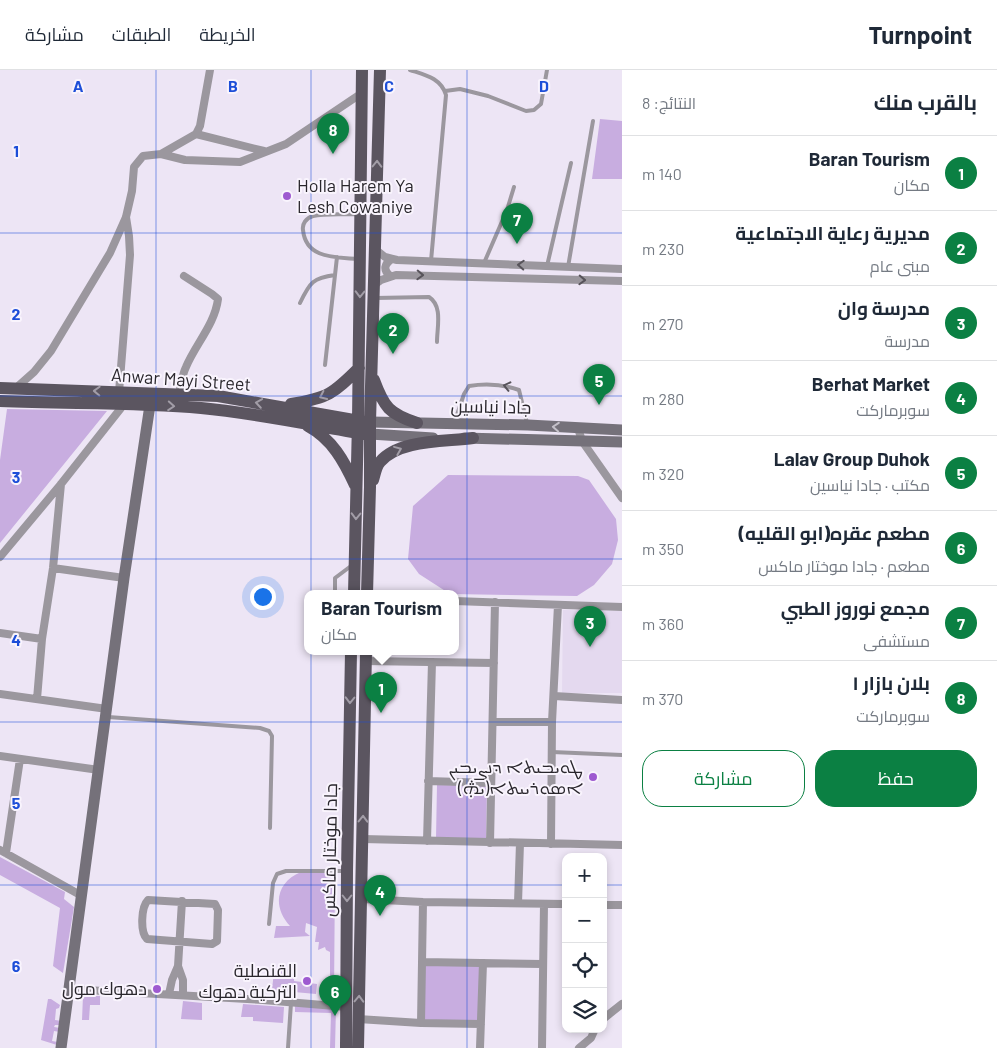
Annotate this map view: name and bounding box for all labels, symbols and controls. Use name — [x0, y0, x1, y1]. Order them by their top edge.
text: Turnpoint — [868, 20, 972, 49]
text: مشاركة — [25, 23, 84, 45]
text: الطبقات — [112, 23, 171, 45]
text: الخريطة — [199, 23, 256, 45]
text: A — [73, 76, 84, 95]
text: B — [228, 76, 238, 95]
text: C — [384, 76, 394, 95]
text: D — [539, 76, 549, 95]
text: بالقرب منك — [874, 89, 977, 114]
text: النتائج: 8 — [642, 93, 696, 112]
pin: 8 — [317, 113, 349, 154]
text: 1 — [13, 141, 19, 160]
text: Baran Tourism — [809, 147, 930, 170]
one-way arrow — [372, 159, 382, 167]
text: 140 m — [642, 164, 682, 183]
text: 1 — [958, 164, 964, 183]
place label: Holla Harem Ya Lesh Cowaniye — [297, 174, 414, 217]
text: مكان — [894, 175, 930, 194]
marker: Holla Harem Ya Lesh Cowaniye — [281, 190, 293, 202]
pin: 7 — [501, 203, 533, 244]
text: مديرية رعاية الاجتماعية — [735, 221, 930, 244]
text: 230 m — [642, 239, 684, 258]
text: 2 — [957, 239, 965, 258]
text: مبنى عام — [870, 256, 930, 275]
one-way arrow — [517, 260, 524, 270]
one-way arrow — [416, 270, 424, 280]
one-way arrow — [579, 275, 587, 285]
one-way arrow — [355, 290, 365, 298]
text: مدرسة وان — [838, 296, 930, 319]
text: 2 — [12, 304, 21, 323]
pin: 2 — [377, 313, 409, 354]
text: 270 m — [642, 314, 684, 333]
text: 3 — [957, 314, 965, 333]
text: مدرسة — [884, 331, 930, 350]
street label: Anwar Mayi Street — [110, 363, 252, 395]
pin: 5 — [583, 364, 615, 405]
text: Berhat Market — [812, 372, 930, 395]
one-way arrow — [503, 381, 512, 392]
one-way arrow — [93, 386, 101, 397]
text: 280 m — [642, 389, 684, 408]
text: 4 — [956, 389, 966, 408]
one-way arrow — [320, 390, 329, 400]
street label: جادا نیاسین — [451, 394, 532, 419]
one-way arrow — [254, 398, 263, 408]
one-way arrow — [167, 400, 175, 411]
text: سوبرماركت — [856, 400, 930, 419]
one-way arrow — [552, 421, 560, 432]
one-way arrow — [393, 446, 402, 456]
text: Lalav Group Duhok — [774, 447, 930, 470]
text: 320 m — [642, 464, 684, 483]
text: 5 — [957, 464, 965, 483]
text: 3 — [12, 467, 20, 486]
text: مكتب · جادا نیاسین — [810, 475, 930, 494]
one-way arrow — [351, 512, 362, 520]
text: مطعم عقره(ابو القليه) — [738, 521, 930, 544]
text: 350 m — [642, 539, 684, 558]
text: 6 — [957, 539, 965, 558]
text: مطعم · جادا موختار ماكس — [758, 556, 930, 575]
your location — [250, 584, 276, 610]
popup — [304, 590, 459, 655]
text: Baran Tourism — [321, 596, 442, 619]
text: مجمع نوروز الطبي — [781, 596, 930, 619]
pin: 3 — [574, 606, 606, 647]
text: 360 m — [642, 614, 684, 633]
text: 7 — [957, 614, 965, 633]
text: مكان — [321, 624, 357, 643]
text: 4 — [11, 630, 21, 649]
text: مستشفى — [863, 631, 930, 650]
text: بلان بازار ١ — [852, 671, 930, 694]
pin: 1 — [365, 672, 397, 713]
text: 370 m — [642, 689, 683, 708]
text: 8 — [957, 689, 965, 708]
one-way arrow — [345, 697, 355, 705]
text: سوبرماركت — [856, 706, 930, 725]
button: مشاركة — [642, 750, 805, 807]
button: حفظ — [815, 750, 977, 807]
place label: ܛܘܝܒܝܬܐ ܕܢܨܝܒܝܢ ܐܣܘܪܝܝܬܐ(ܞ) — [448, 755, 583, 798]
marker: ܛܘܝܒܝܬܐ ܕܢܨܝܒܝܢ ܐܣܘܪܝܝܬܐ(ܞ) — [587, 771, 599, 783]
street label: جادا موختار ماكس — [317, 783, 342, 917]
text: 5 — [12, 793, 21, 812]
one-way arrow — [358, 815, 368, 823]
map controls — [562, 853, 607, 1033]
button: + — [562, 853, 607, 898]
pin: 4 — [364, 875, 396, 916]
one-way arrow — [342, 894, 352, 902]
button: − — [562, 898, 607, 943]
button: locate — [562, 943, 607, 988]
text: 6 — [12, 956, 21, 975]
place label: القنصلية التركية دهوك — [198, 959, 297, 1003]
marker: القنصلية التركية دهوك — [301, 975, 313, 987]
pin: 6 — [319, 975, 351, 1016]
place label: دهوك مول — [62, 977, 147, 1000]
marker: دهوك مول — [151, 983, 163, 995]
button: layers — [562, 988, 607, 1033]
one-way arrow — [353, 995, 364, 1003]

